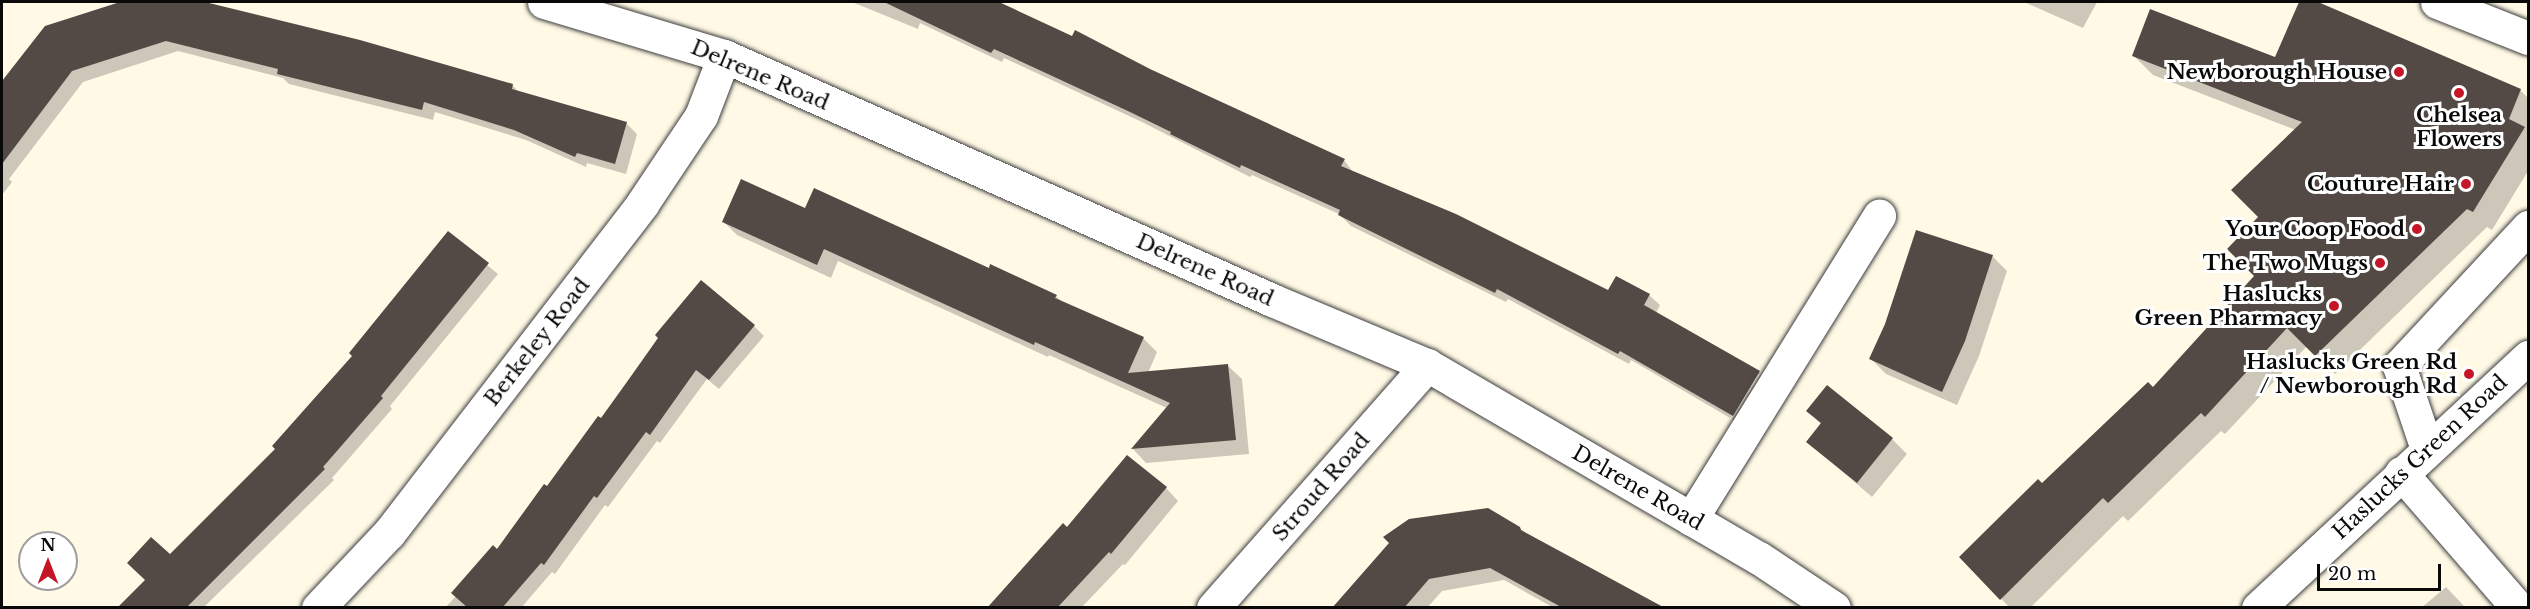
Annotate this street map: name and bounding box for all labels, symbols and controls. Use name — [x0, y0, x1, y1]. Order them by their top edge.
street label: Delrene Road — [687, 35, 833, 115]
place label: Newborough House — [2166, 59, 2387, 85]
marker: Newborough House — [2392, 65, 2406, 79]
marker: Chelsea Flowers — [2452, 86, 2466, 100]
place label: Chelsea Flowers — [2416, 102, 2502, 152]
place label: Couture Hair — [2307, 171, 2454, 197]
marker: Couture Hair — [2459, 177, 2473, 191]
place label: Your Coop Food — [2225, 216, 2405, 242]
marker: Your Coop Food — [2410, 222, 2424, 236]
street label: Delrene Road — [1132, 228, 1278, 312]
place label: The Two Mugs — [2202, 250, 2368, 276]
marker: The Two Mugs — [2373, 256, 2387, 270]
street label: Berkeley Road — [479, 273, 595, 411]
place label: Haslucks Green Pharmacy — [2135, 281, 2322, 331]
marker: Haslucks Green Pharmacy — [2327, 299, 2341, 313]
place label: Haslucks Green Rd / Newborough Rd — [2246, 349, 2457, 399]
marker: Haslucks Green Rd / Newborough Rd — [2462, 367, 2476, 381]
street label: Haslucks Green Road — [2327, 369, 2513, 545]
street label: Stroud Road — [1267, 428, 1375, 546]
street label: Delrene Road — [1568, 440, 1708, 536]
north arrow — [18, 531, 78, 591]
text: N — [40, 535, 56, 555]
scale bar — [2320, 552, 2444, 590]
text: 20 m — [2328, 563, 2376, 585]

